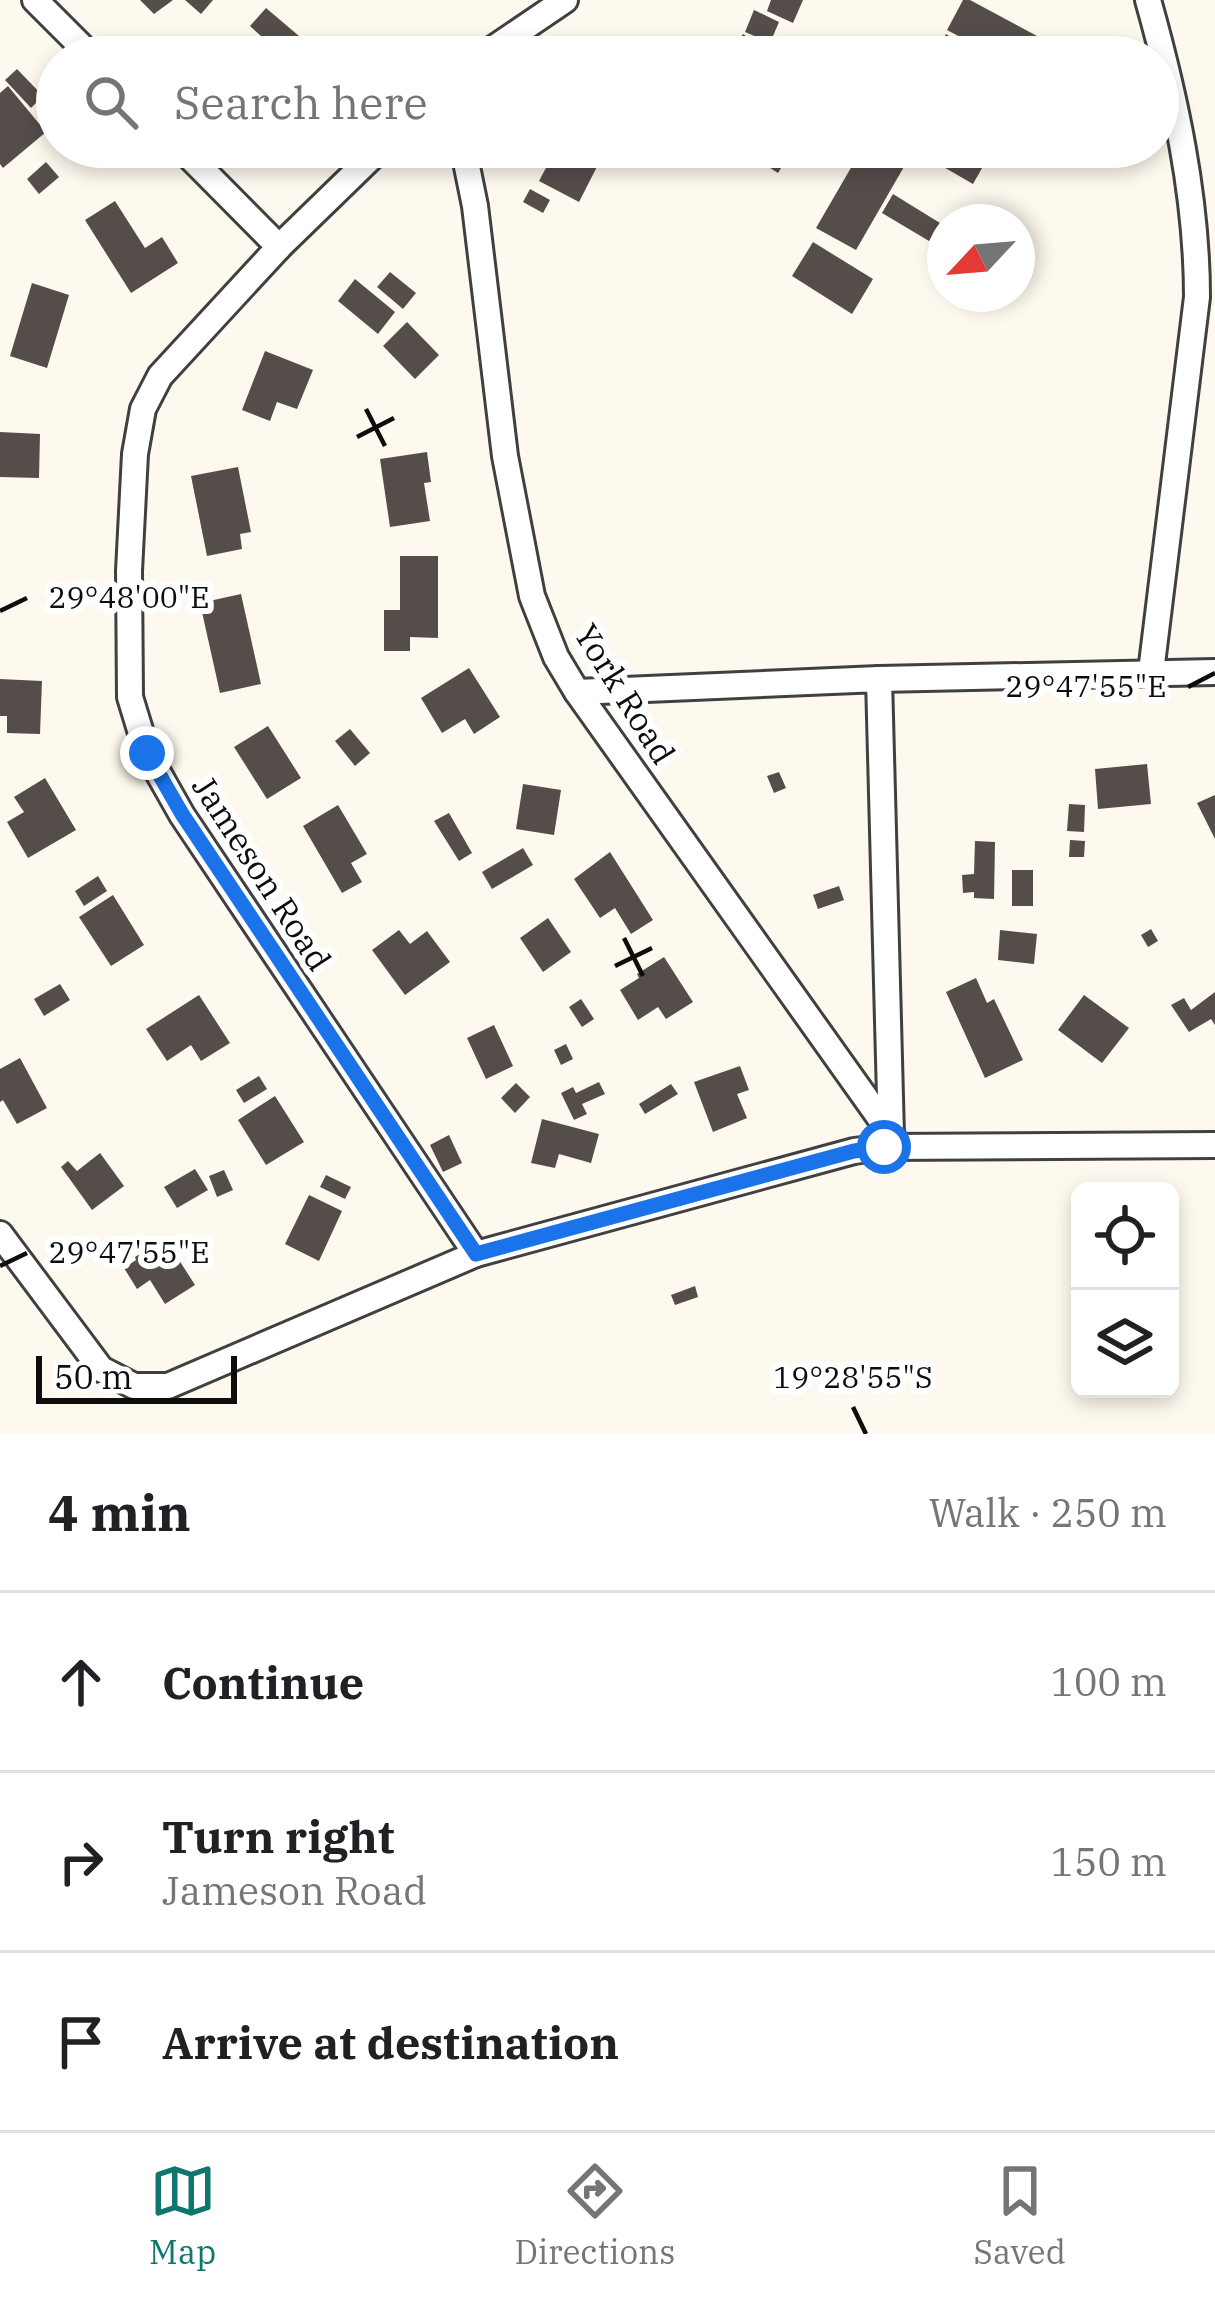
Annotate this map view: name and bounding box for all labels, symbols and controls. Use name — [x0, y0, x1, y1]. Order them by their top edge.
search box — [36, 36, 1179, 168]
icon: search — [78, 69, 144, 135]
text: Search here — [174, 73, 428, 131]
north arrow — [927, 204, 1035, 312]
text: 29°48'00"E — [49, 577, 209, 616]
street label: York Road — [565, 616, 685, 772]
text: 29°47'55"E — [1006, 666, 1166, 705]
route end — [120, 726, 174, 780]
street label: Jameson Road — [183, 767, 342, 978]
route start — [857, 1120, 911, 1174]
map controls — [1071, 1182, 1179, 1398]
button: locate — [1071, 1182, 1179, 1290]
text: 29°47'55"E — [49, 1232, 209, 1271]
button: layers — [1071, 1290, 1179, 1398]
scale bar — [36, 1350, 237, 1403]
text: 50 m — [54, 1355, 133, 1398]
text: 19°28'55"S — [773, 1357, 933, 1396]
text: 4 min — [48, 1479, 191, 1545]
text: Walk · 250 m — [929, 1487, 1167, 1538]
icon: ahead — [48, 1649, 114, 1715]
text: Continue — [162, 1653, 364, 1711]
text: 100 m — [1051, 1656, 1167, 1707]
text: Turn right — [162, 1807, 394, 1865]
icon: right — [48, 1829, 114, 1895]
text: 150 m — [1051, 1836, 1167, 1887]
text: Jameson Road — [162, 1865, 427, 1916]
icon: arrive — [48, 2009, 114, 2075]
text: Arrive at destination — [162, 2013, 619, 2071]
tab: Map — [149, 2158, 216, 2273]
tab: Directions — [514, 2158, 675, 2273]
tab: Saved — [973, 2158, 1066, 2273]

